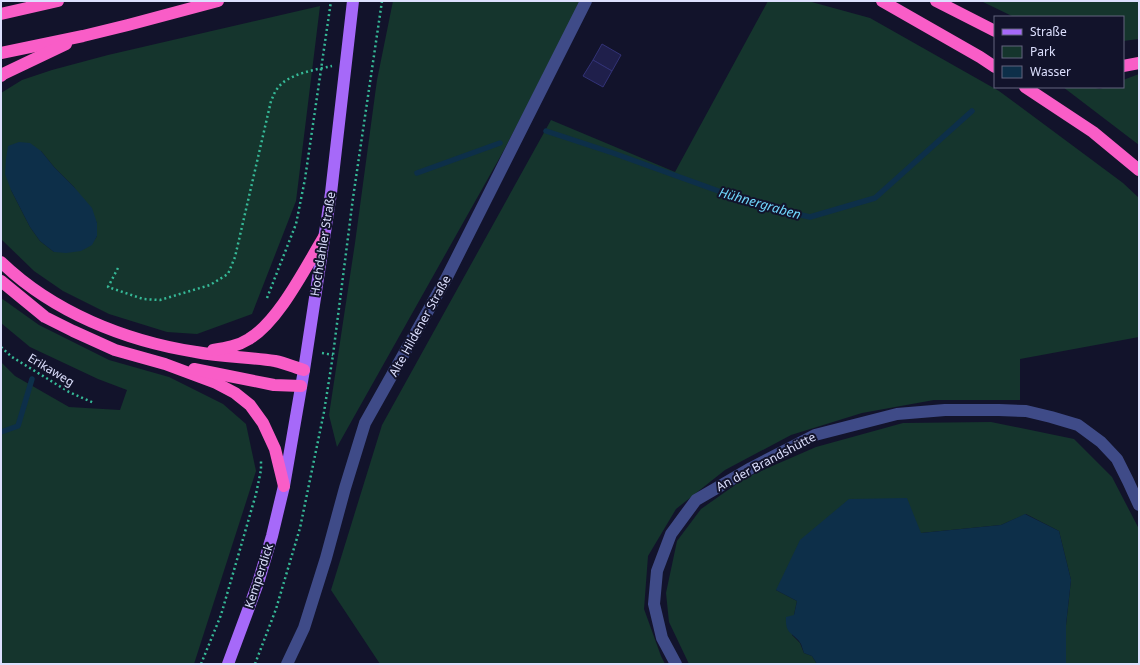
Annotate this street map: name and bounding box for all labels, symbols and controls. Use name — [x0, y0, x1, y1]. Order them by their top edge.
legend — [994, 16, 1124, 88]
text: Straße — [1030, 23, 1067, 40]
text: Park — [1030, 43, 1056, 60]
text: Wasser — [1030, 63, 1071, 80]
water label: Hühnergraben — [717, 183, 803, 223]
street label: Hochdahler Straße — [306, 190, 339, 297]
street label: Alte Hildener Straße — [385, 272, 455, 379]
street label: Erikaweg — [25, 349, 78, 390]
street label: An der Brandshütte — [713, 428, 819, 495]
street label: Kemperdick — [240, 541, 277, 610]

